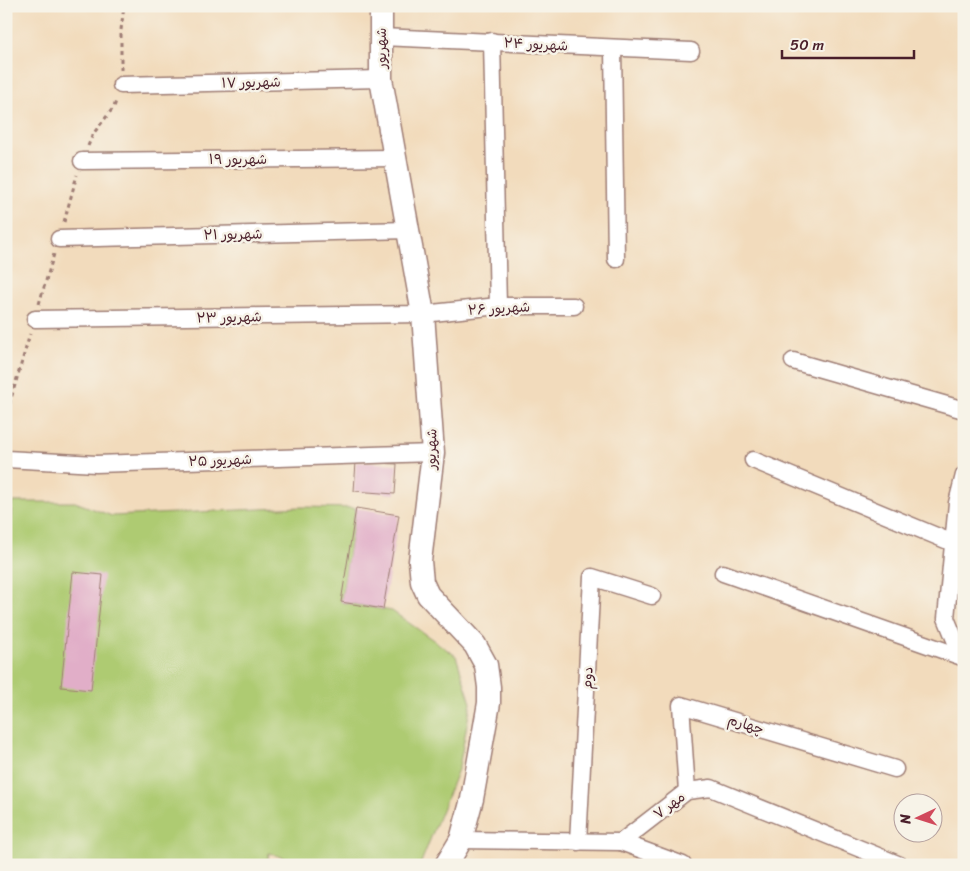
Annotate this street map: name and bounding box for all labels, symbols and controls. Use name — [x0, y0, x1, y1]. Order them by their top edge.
street label: شهریور — [369, 28, 394, 69]
scale bar — [782, 28, 915, 60]
street label: شهریور ۲۴ — [503, 30, 569, 59]
text: 50 m — [790, 32, 825, 58]
street label: شهریور ۱۷ — [221, 69, 281, 96]
street label: شهریور ۱۹ — [209, 147, 267, 172]
street label: شهریور ۲۱ — [203, 221, 263, 248]
street label: شهریور ۲۶ — [467, 294, 531, 323]
street label: شهریور ۲۳ — [196, 304, 262, 331]
street label: شهریور — [419, 428, 444, 471]
street label: شهریور ۲۵ — [188, 447, 252, 474]
street label: دوم — [574, 666, 601, 690]
street label: چهارم — [725, 707, 767, 742]
street label: مهر ۷ — [648, 785, 691, 826]
north arrow — [892, 794, 942, 844]
text: N — [893, 813, 918, 826]

